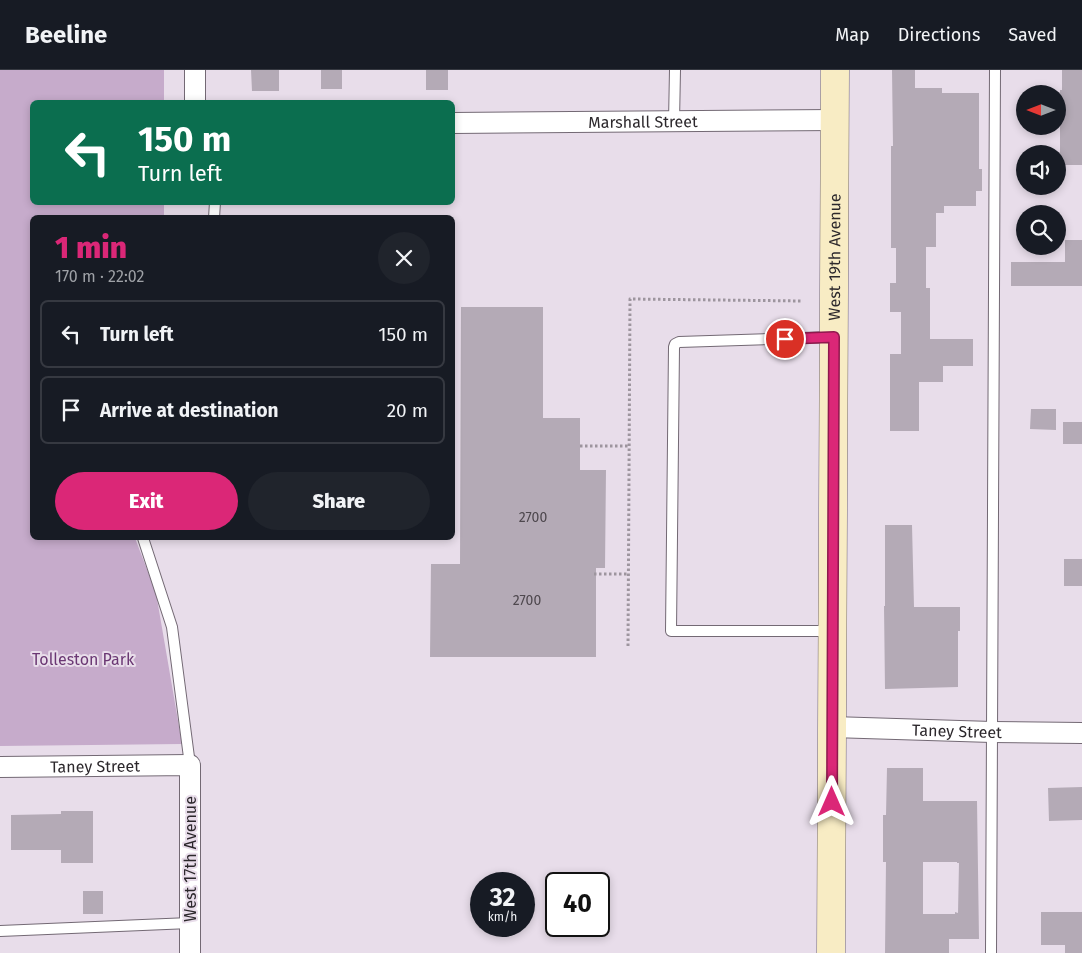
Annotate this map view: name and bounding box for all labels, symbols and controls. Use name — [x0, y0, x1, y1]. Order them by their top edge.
text: Beeline — [25, 21, 107, 49]
text: Map — [835, 24, 870, 46]
text: Directions — [898, 24, 980, 46]
text: Saved — [1008, 24, 1057, 46]
north arrow — [1016, 85, 1066, 135]
map controls — [1016, 85, 1066, 255]
street label: Marshall Street — [588, 112, 698, 131]
text: 150 m — [138, 118, 231, 160]
icon: left — [55, 120, 120, 185]
button: sound — [1016, 145, 1066, 195]
text: Turn left — [138, 160, 222, 187]
street label: West 19th Avenue — [824, 193, 844, 321]
button: search — [1016, 205, 1066, 255]
text: 1 min — [55, 230, 127, 266]
button: close — [378, 232, 430, 284]
text: 170 m · 22:02 — [55, 267, 144, 286]
pin — [764, 318, 806, 360]
icon: left — [57, 320, 85, 348]
text: Turn left — [100, 323, 174, 346]
text: 150 m — [378, 323, 428, 346]
icon: arrive — [771, 325, 799, 353]
icon: arrive — [57, 396, 85, 424]
text: Arrive at destination — [100, 399, 279, 422]
text: 20 m — [387, 399, 428, 422]
button: Exit — [55, 472, 238, 530]
button: Share — [248, 472, 430, 530]
house number: 2700 — [519, 509, 547, 526]
house number: 2700 — [513, 592, 541, 609]
park label: Tolleston Park — [32, 650, 135, 669]
street label: Taney Street — [912, 720, 1002, 742]
street label: Taney Street — [50, 756, 140, 776]
position arrow — [805, 775, 857, 827]
street label: West 17th Avenue — [181, 796, 200, 922]
speed limit sign: 40 — [545, 872, 610, 937]
text: 32 — [490, 883, 515, 913]
text: km/h — [488, 910, 517, 924]

